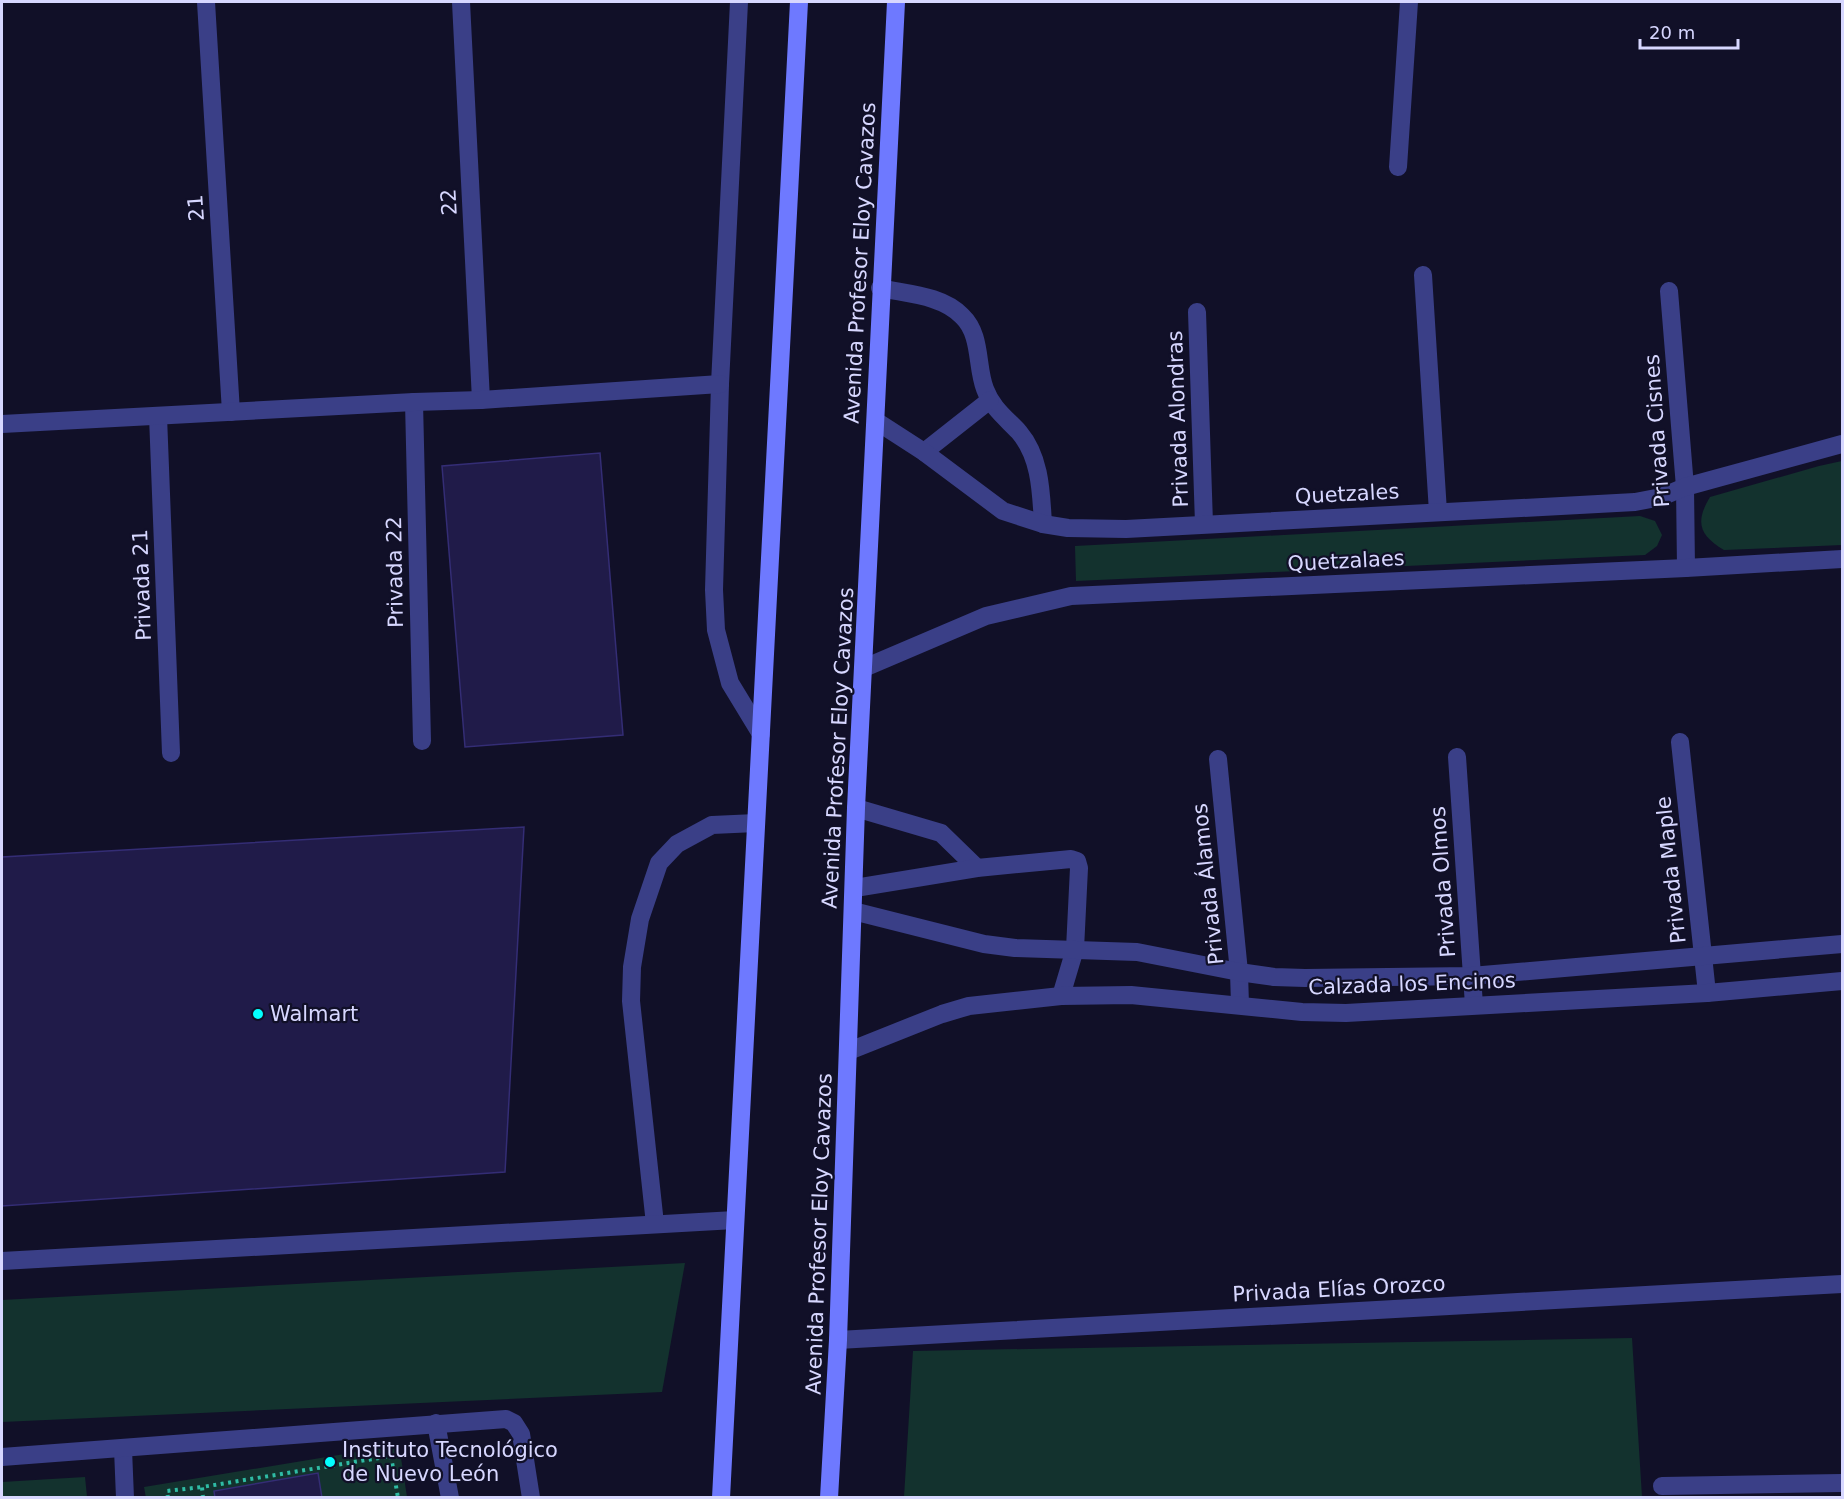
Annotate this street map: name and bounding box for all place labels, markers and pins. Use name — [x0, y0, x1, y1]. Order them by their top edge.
place label: Walmart — [270, 1002, 358, 1026]
marker: Walmart — [251, 1007, 265, 1021]
place label: Instituto Tecnológico de Nuevo León — [342, 1438, 558, 1486]
marker: Instituto Tecnológico de Nuevo León — [323, 1455, 337, 1469]

